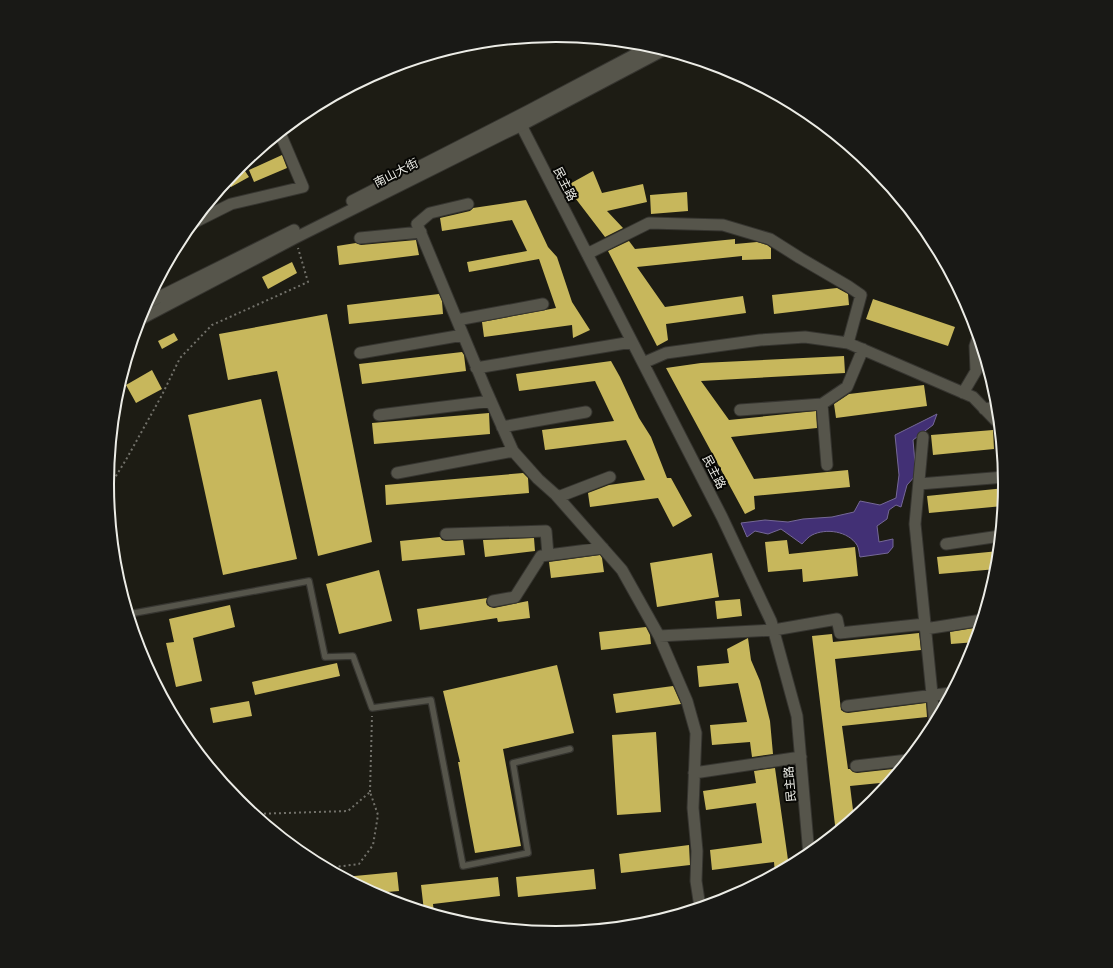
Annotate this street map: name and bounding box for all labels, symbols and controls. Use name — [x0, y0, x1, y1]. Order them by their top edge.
street label: 南山大街 — [371, 155, 420, 189]
street label: 民主路 — [551, 164, 580, 203]
street label: 民主路 — [700, 452, 729, 491]
street label: 民主路 — [780, 766, 798, 803]

